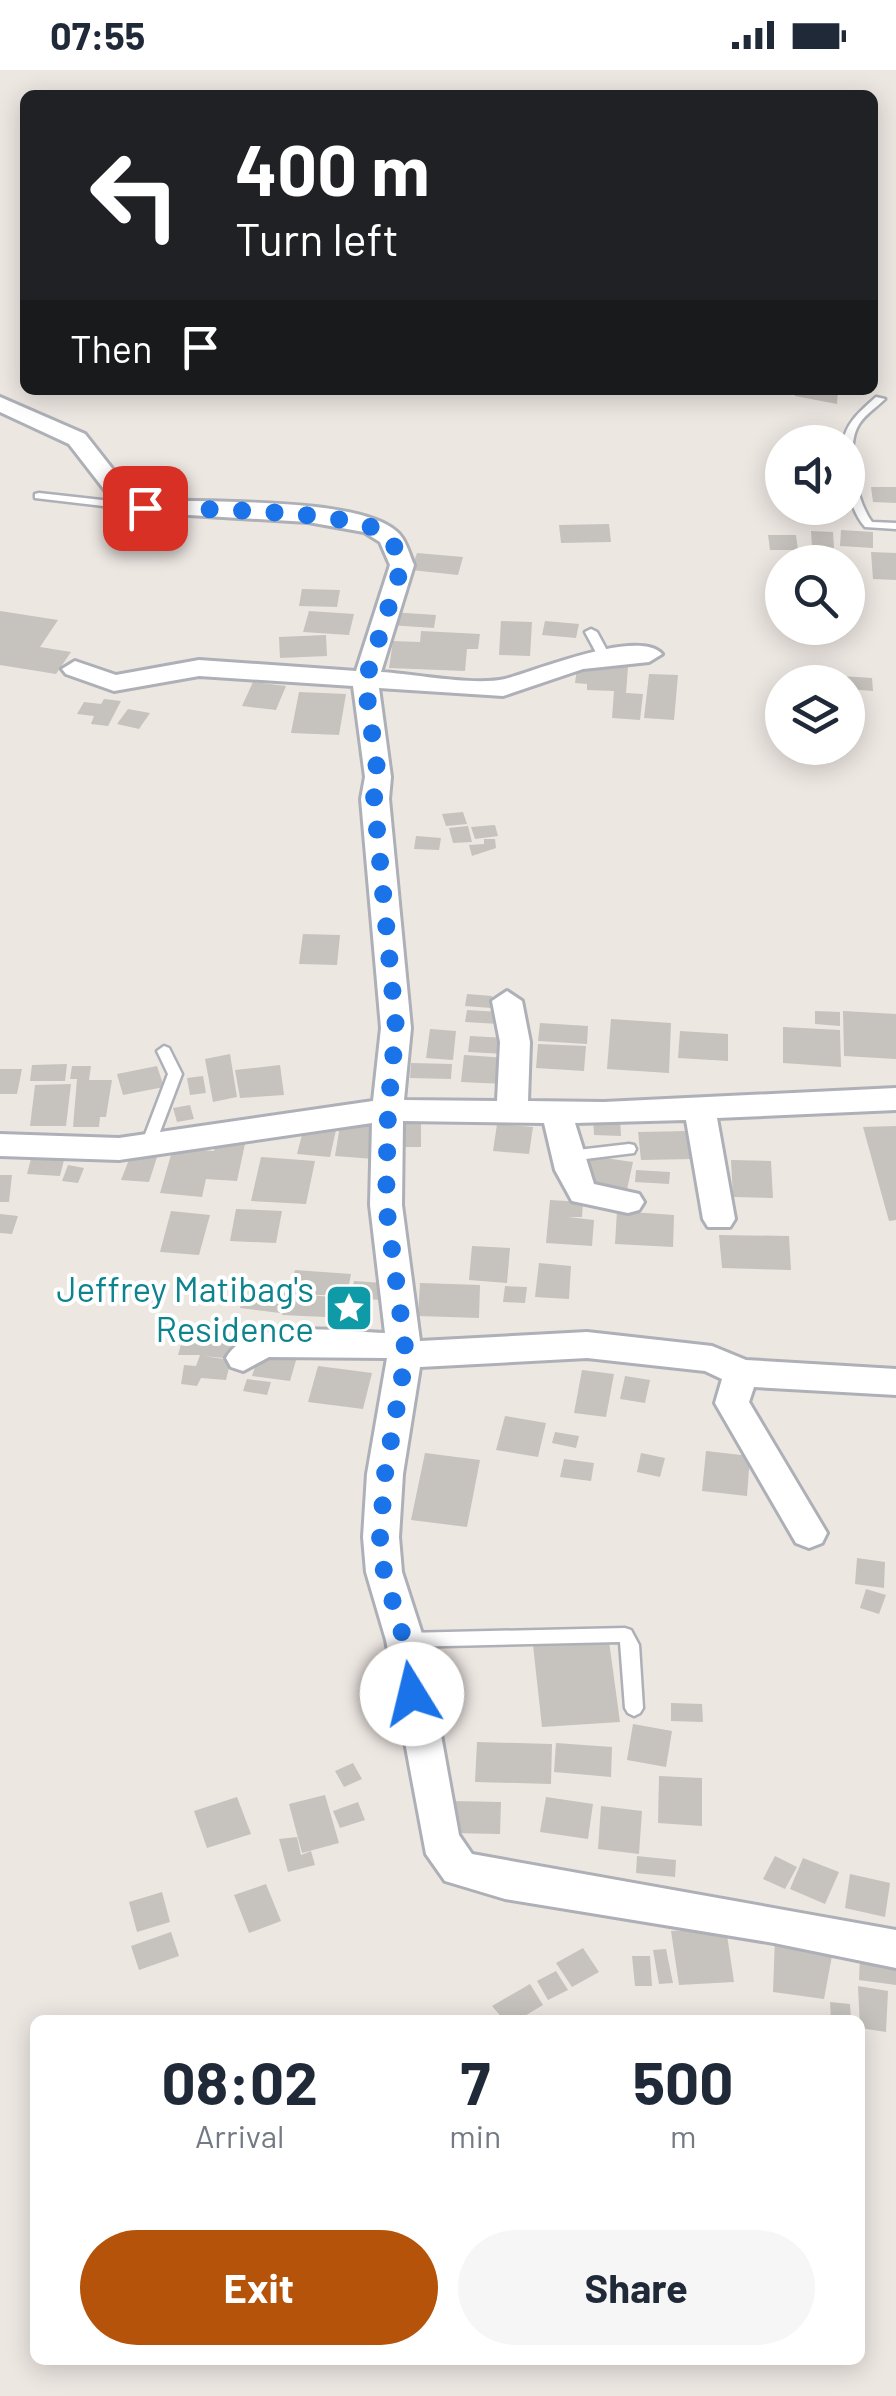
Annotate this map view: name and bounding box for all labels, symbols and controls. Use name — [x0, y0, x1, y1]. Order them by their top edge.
text: 07:55 — [50, 12, 145, 58]
text: 400 m — [235, 126, 430, 210]
icon: left — [70, 130, 200, 260]
text: Turn left — [235, 211, 399, 265]
icon: arrive — [173, 320, 228, 375]
text: Then — [70, 325, 153, 371]
map controls — [765, 425, 865, 765]
button: sound — [765, 425, 865, 525]
pin — [103, 466, 188, 551]
icon: arrive — [118, 481, 173, 536]
button: search — [765, 545, 865, 645]
button: layers — [765, 665, 865, 765]
place label: Jeffrey Matibag's Residence — [56, 1267, 314, 1349]
place icon: Jeffrey Matibag's Residence — [323, 1282, 375, 1334]
position arrow — [360, 1642, 464, 1746]
text: 08:02 — [162, 2045, 318, 2117]
text: 7 — [460, 2045, 490, 2117]
text: 500 — [633, 2045, 733, 2117]
text: Arrival — [195, 2116, 284, 2154]
text: min — [449, 2116, 501, 2154]
text: m — [670, 2116, 696, 2154]
button: Exit — [80, 2230, 438, 2345]
button: Share — [458, 2230, 815, 2345]

